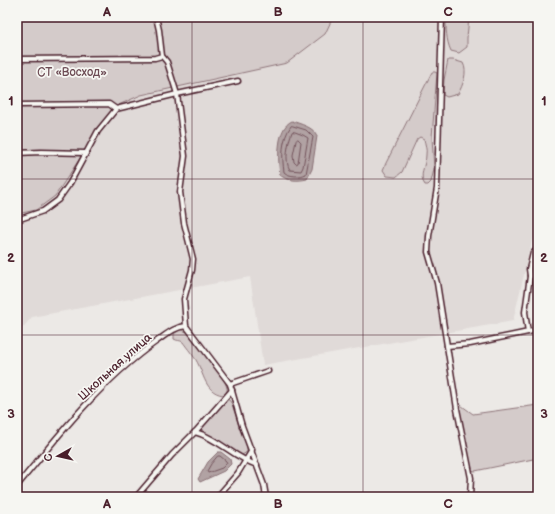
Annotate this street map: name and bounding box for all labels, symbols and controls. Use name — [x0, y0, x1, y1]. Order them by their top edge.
text: A — [102, 4, 111, 20]
text: B — [273, 4, 283, 20]
text: C — [443, 4, 453, 20]
park label: СТ «Восход» — [37, 65, 107, 80]
text: 1 — [8, 93, 14, 109]
text: 1 — [541, 93, 547, 109]
text: 2 — [7, 250, 15, 266]
text: 2 — [540, 250, 548, 266]
street label: Школьная улица — [75, 330, 155, 404]
text: 3 — [7, 406, 15, 422]
text: 3 — [540, 406, 548, 422]
north arrow — [38, 436, 78, 476]
text: С — [42, 452, 56, 462]
text: A — [102, 496, 111, 512]
text: B — [273, 496, 283, 512]
text: C — [443, 496, 453, 512]

